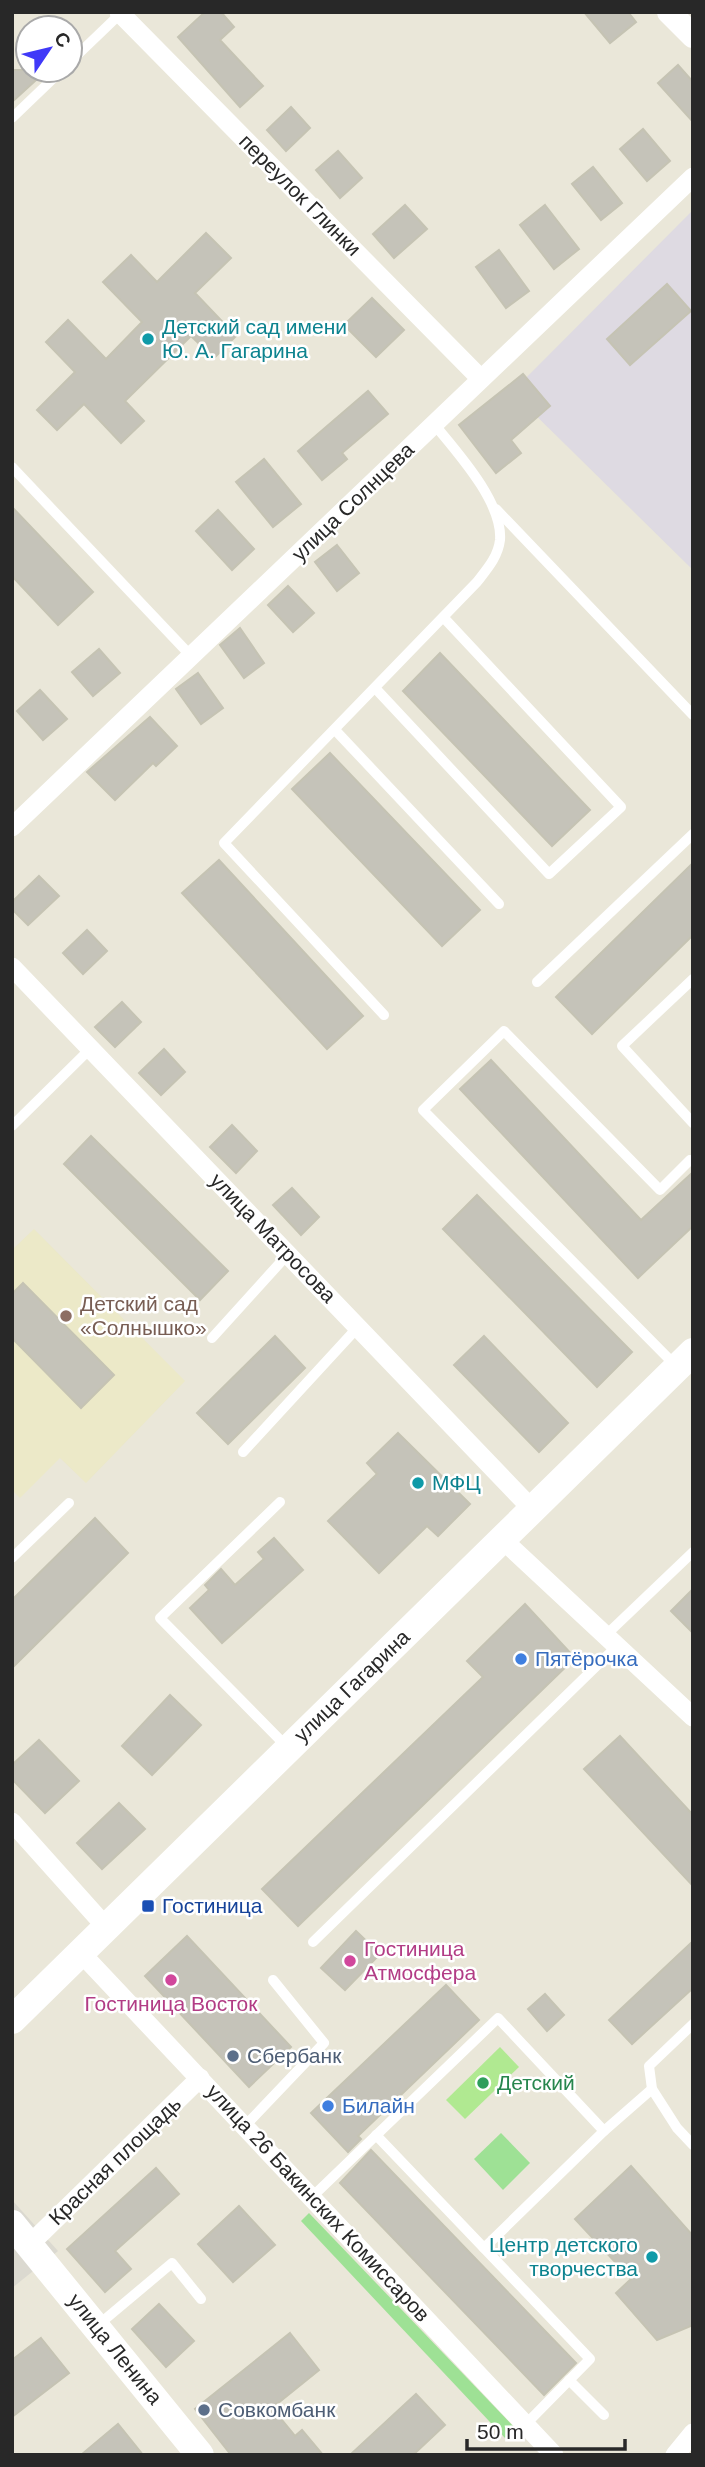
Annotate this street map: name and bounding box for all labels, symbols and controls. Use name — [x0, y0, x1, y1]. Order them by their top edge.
north arrow — [14, 14, 84, 84]
text: С — [50, 28, 75, 51]
street label: переулок Глинки — [235, 129, 366, 260]
place label: Детский сад имени Ю. А. Гагарина — [162, 315, 347, 362]
marker: Детский сад имени Ю. А. Гагарина — [140, 331, 156, 347]
street label: улица Солнцева — [287, 438, 418, 565]
street label: улица Матросова — [206, 1168, 341, 1307]
place label: Детский сад «Солнышко» — [80, 1292, 207, 1339]
marker: Детский сад «Солнышко» — [58, 1308, 74, 1324]
place label: МФЦ — [432, 1471, 481, 1494]
marker: МФЦ — [410, 1475, 426, 1491]
street label: улица Гагарина — [289, 1625, 414, 1746]
place label: Пятёрочка — [535, 1647, 638, 1670]
marker: Пятёрочка — [513, 1651, 529, 1667]
place label: Гостиница — [162, 1894, 263, 1917]
marker: Гостиница — [140, 1898, 156, 1914]
place label: Гостиница Атмосфера — [364, 1937, 476, 1984]
marker: Гостиница Атмосфера — [342, 1953, 358, 1969]
marker: Гостиница Восток — [163, 1972, 179, 1988]
place label: Гостиница Восток — [85, 1992, 258, 2015]
place label: Сбербанк — [247, 2044, 342, 2067]
marker: Сбербанк — [225, 2048, 241, 2064]
place label: Детский — [497, 2071, 575, 2094]
marker: Детский — [475, 2075, 491, 2091]
street label: улица 26 Бакинских Комиссаров — [202, 2079, 434, 2326]
street label: Красная площадь — [44, 2092, 185, 2229]
place label: Билайн — [342, 2094, 415, 2117]
marker: Билайн — [320, 2098, 336, 2114]
place label: Центр детского творчества — [489, 2233, 638, 2280]
marker: Центр детского творчества — [644, 2249, 660, 2265]
street label: улица Ленина — [64, 2289, 167, 2409]
place label: Совкомбанк — [218, 2398, 336, 2421]
marker: Совкомбанк — [196, 2402, 212, 2418]
scale bar — [467, 2408, 624, 2452]
text: 50 m — [477, 2420, 524, 2443]

